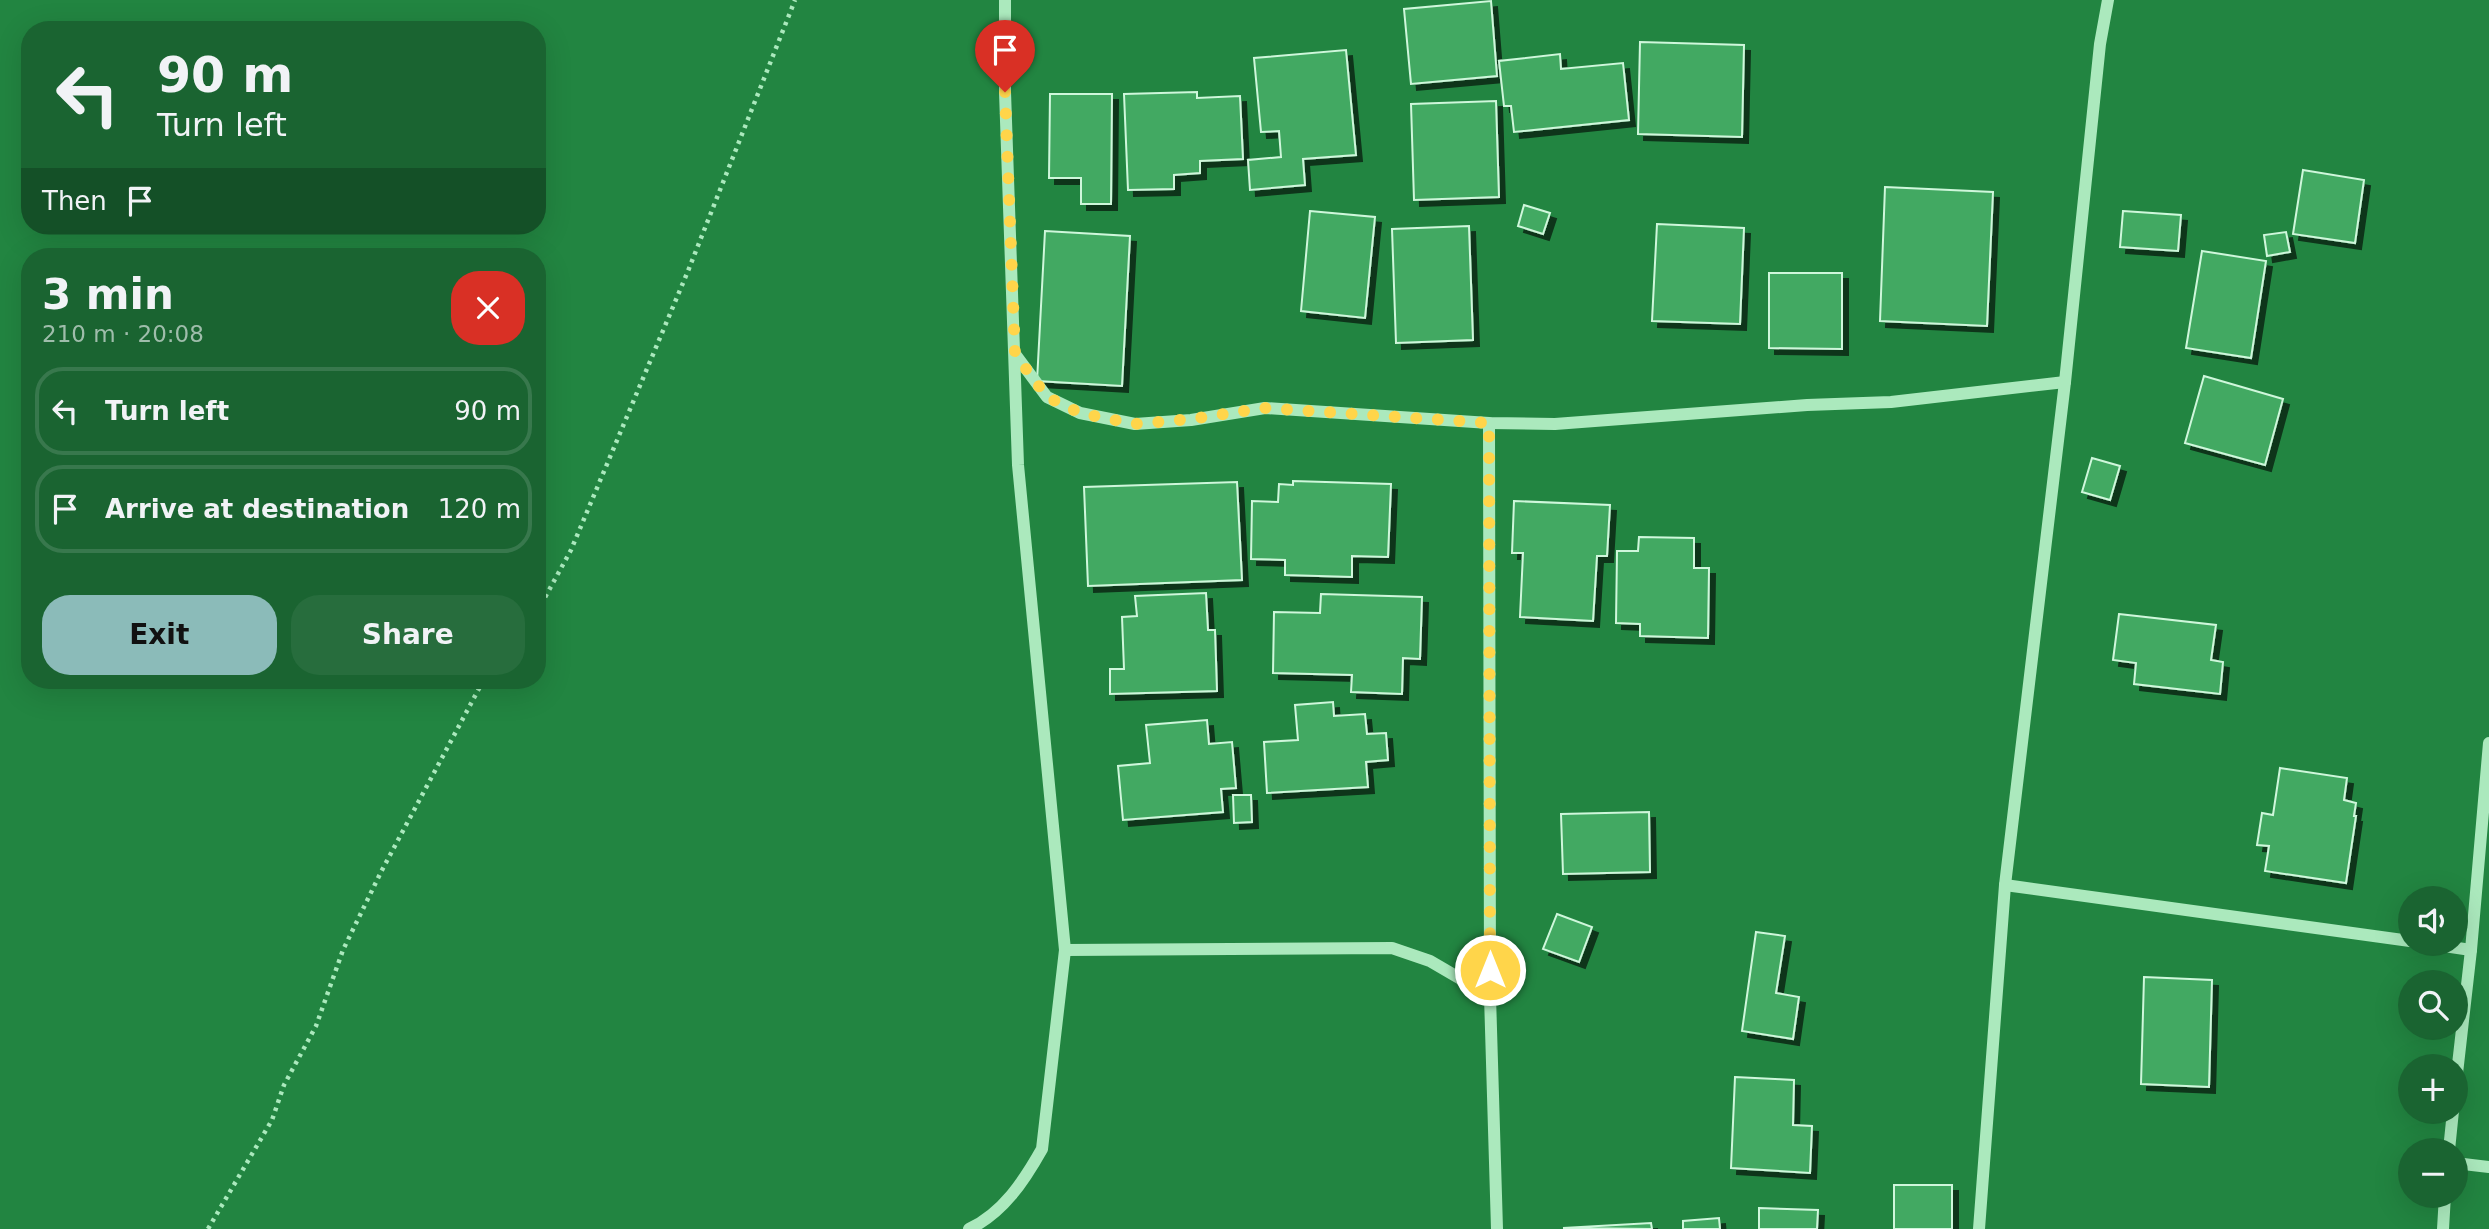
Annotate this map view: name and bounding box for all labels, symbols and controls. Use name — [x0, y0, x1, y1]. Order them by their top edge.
pin — [975, 20, 1035, 92]
icon: arrive — [986, 31, 1024, 69]
text: 90 m — [157, 47, 293, 104]
icon: left — [42, 49, 133, 140]
text: Turn left — [157, 106, 287, 144]
icon: arrive — [121, 182, 159, 220]
text: Then — [42, 186, 107, 216]
text: 3 min — [42, 270, 174, 319]
button: close — [451, 271, 525, 345]
text: 210 m · 20:08 — [42, 321, 204, 347]
icon: left — [46, 392, 84, 430]
text: Turn left — [105, 396, 229, 426]
text: 90 m — [454, 396, 521, 426]
icon: arrive — [46, 490, 84, 528]
text: Arrive at destination — [105, 494, 409, 524]
text: 120 m — [438, 494, 521, 524]
button: Exit — [42, 595, 277, 675]
button: Share — [291, 595, 525, 675]
map controls — [2398, 886, 2468, 1208]
button: sound — [2398, 886, 2468, 956]
position arrow — [1453, 933, 1527, 1007]
button: search — [2398, 970, 2468, 1040]
button: + — [2398, 1054, 2468, 1124]
button: − — [2398, 1138, 2468, 1208]

